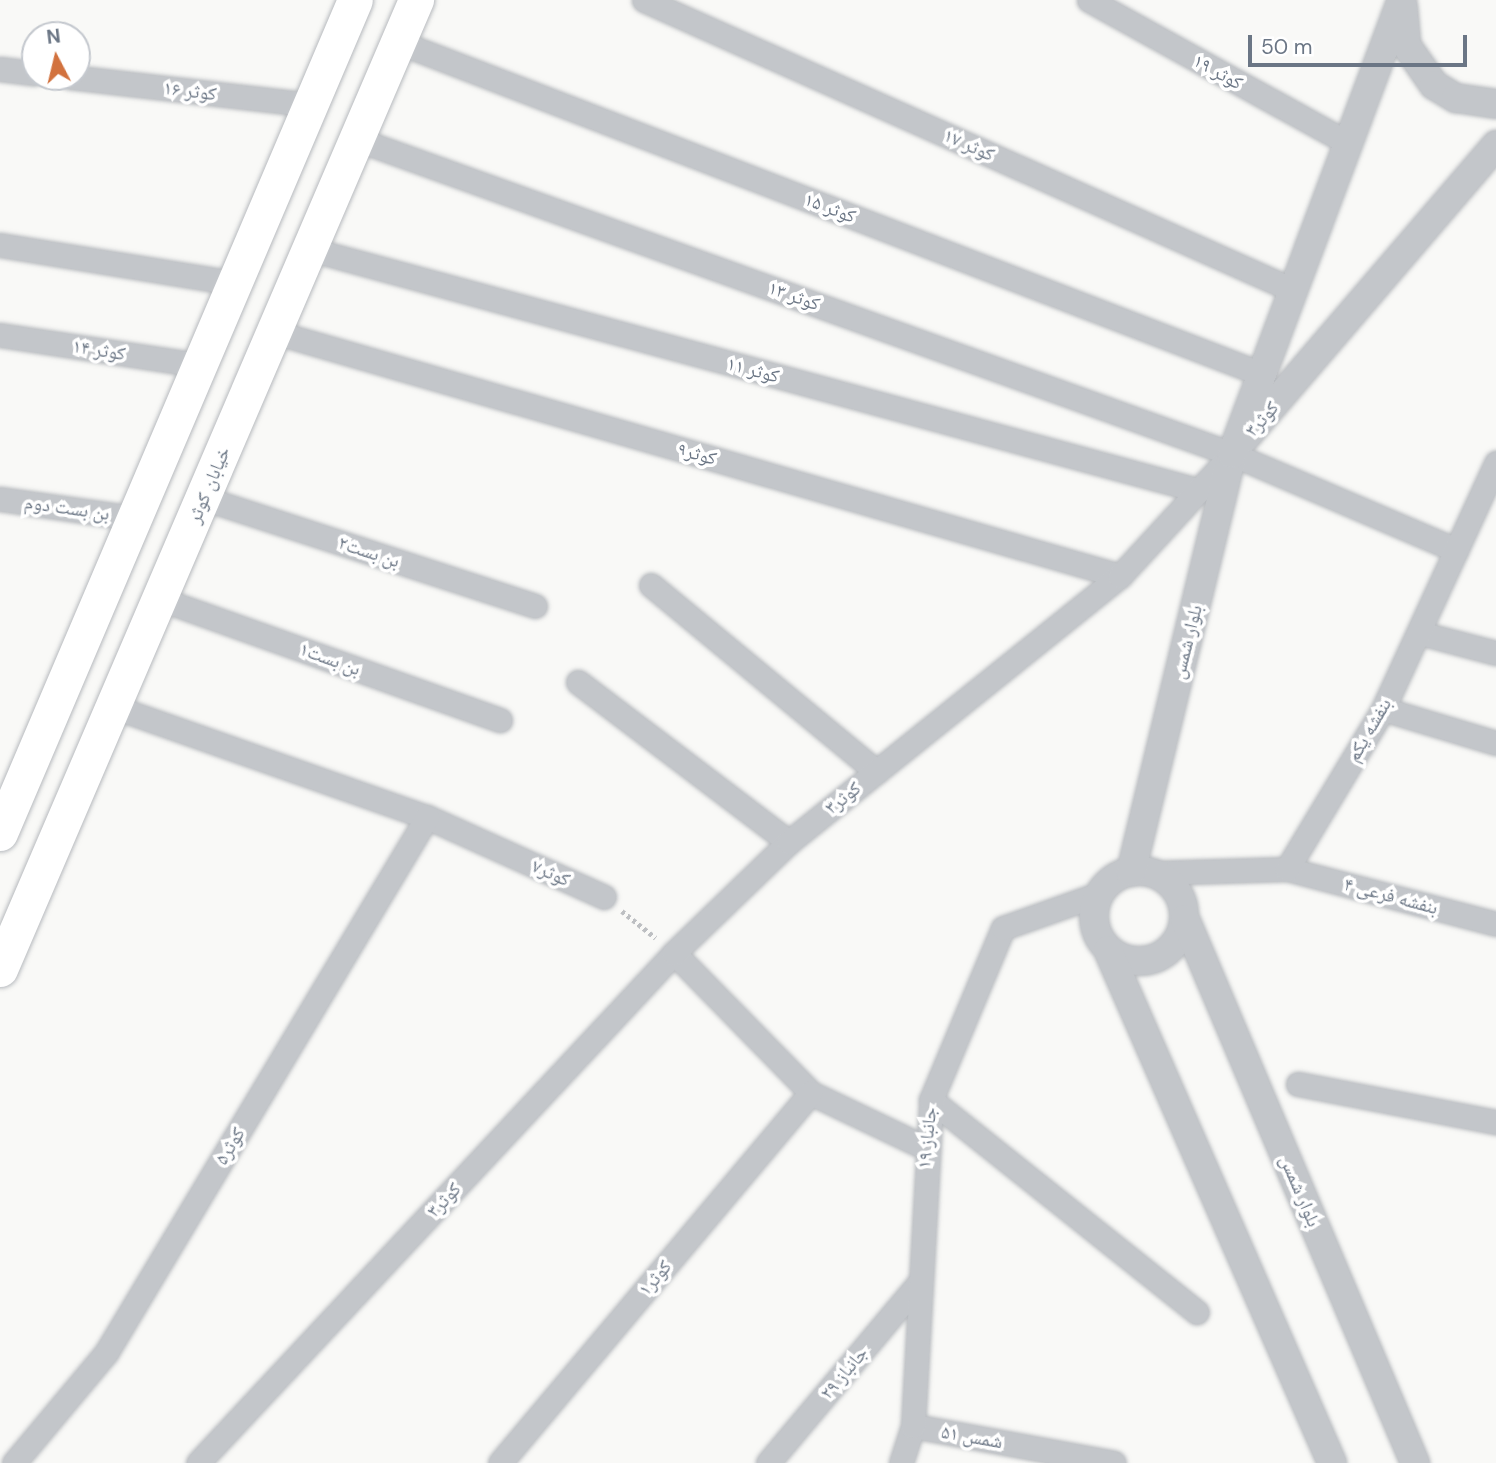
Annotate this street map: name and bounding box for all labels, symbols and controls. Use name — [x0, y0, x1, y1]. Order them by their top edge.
north arrow — [21, 21, 91, 91]
scale bar — [1251, 21, 1470, 65]
text: N — [45, 23, 62, 50]
text: 50 m — [1261, 33, 1312, 61]
street label: کوثر ۱۹ — [1189, 49, 1247, 95]
street label: کوثر ۱۶ — [162, 76, 218, 106]
street label: کوثر ۱۷ — [940, 124, 998, 166]
street label: کوثر ۱۵ — [801, 188, 859, 228]
street label: کوثر ۱۳ — [765, 276, 823, 316]
street label: کوثر ۱۴ — [71, 335, 127, 365]
street label: کوثر ۱۱ — [724, 352, 782, 388]
street label: کوثر۳ — [1240, 397, 1284, 441]
street label: کوثر۹ — [675, 438, 719, 470]
street label: خیابان کوثر — [183, 443, 235, 527]
street label: بن بست دوم — [23, 491, 111, 525]
street label: بن بست۲ — [335, 531, 403, 573]
street label: بلوار شمس — [1167, 603, 1207, 681]
street label: بن بست۱ — [296, 637, 364, 681]
street label: بنفشه یکم — [1342, 694, 1396, 766]
street label: کوثر۳ — [820, 777, 866, 819]
street label: کوثر۷ — [528, 855, 574, 891]
street label: بنفشه فرعی ۴ — [1342, 873, 1440, 919]
street label: جانباز ۱۹ — [912, 1106, 942, 1170]
street label: کوثر۵ — [210, 1123, 250, 1169]
street label: بلوار شمس — [1275, 1152, 1325, 1230]
street label: کوثر۳ — [422, 1178, 466, 1222]
street label: کوثر۱ — [634, 1256, 676, 1300]
street label: جانباز ۲۹ — [815, 1342, 873, 1404]
street label: شمس ۵۱ — [940, 1420, 1004, 1454]

